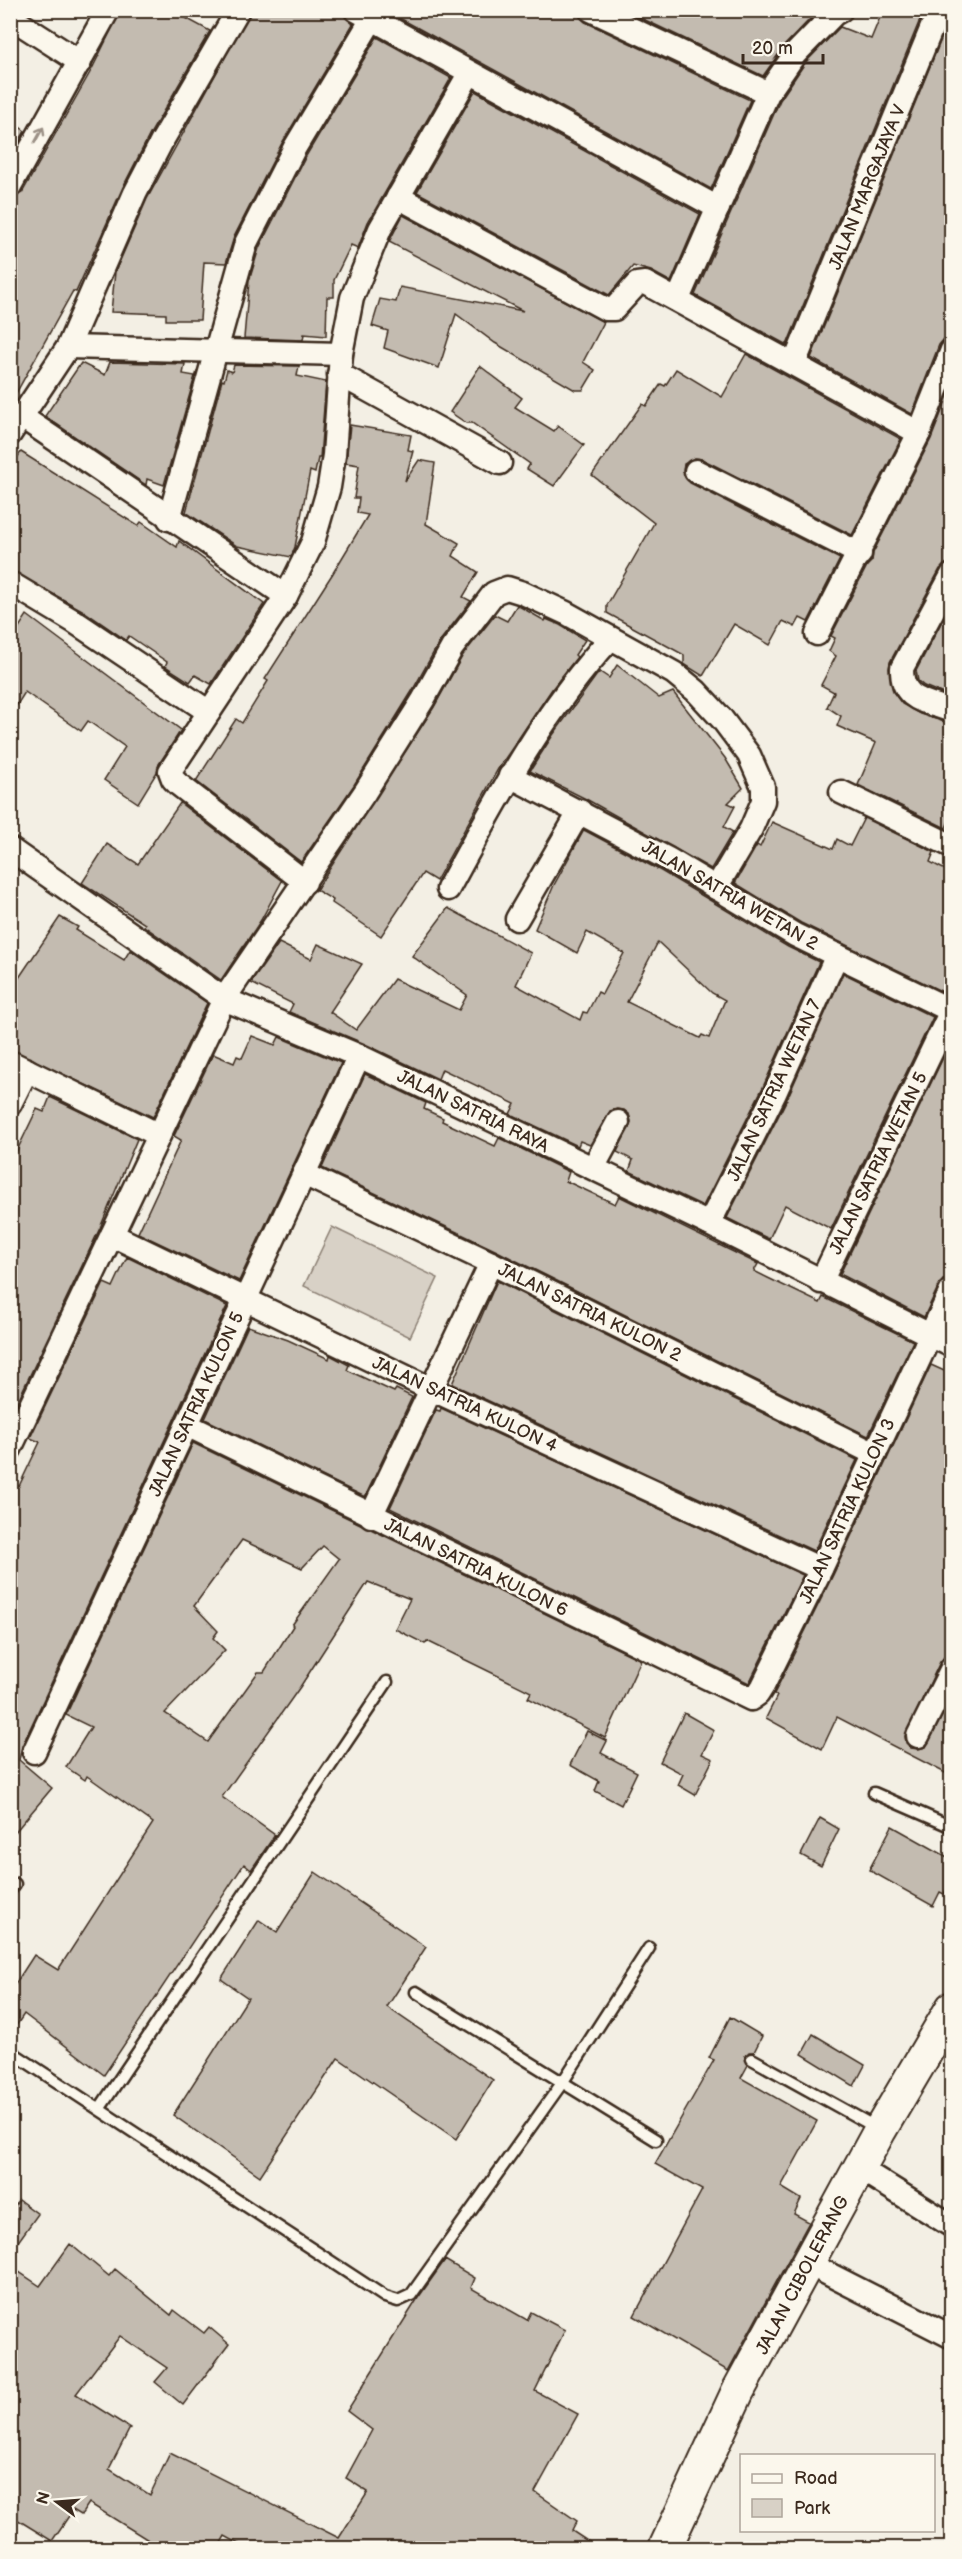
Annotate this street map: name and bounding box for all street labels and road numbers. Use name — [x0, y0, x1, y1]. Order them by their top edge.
street label: JALAN MARGAJAYA V — [825, 102, 910, 273]
street label: JALAN SATRIA WETAN 2 — [638, 836, 822, 955]
street label: JALAN SATRIA WETAN 7 — [723, 996, 826, 1185]
street label: JALAN SATRIA RAYA — [394, 1066, 552, 1157]
street label: JALAN SATRIA WETAN 5 — [825, 1069, 932, 1258]
street label: JALAN SATRIA KULON 2 — [495, 1259, 685, 1366]
street label: JALAN SATRIA KULON 5 — [144, 1309, 248, 1500]
street label: JALAN SATRIA KULON 4 — [369, 1352, 561, 1457]
street label: JALAN SATRIA KULON 3 — [795, 1415, 900, 1607]
street label: JALAN SATRIA KULON 6 — [380, 1514, 571, 1621]
street label: JALAN CIBOLERANG — [752, 2192, 853, 2358]

